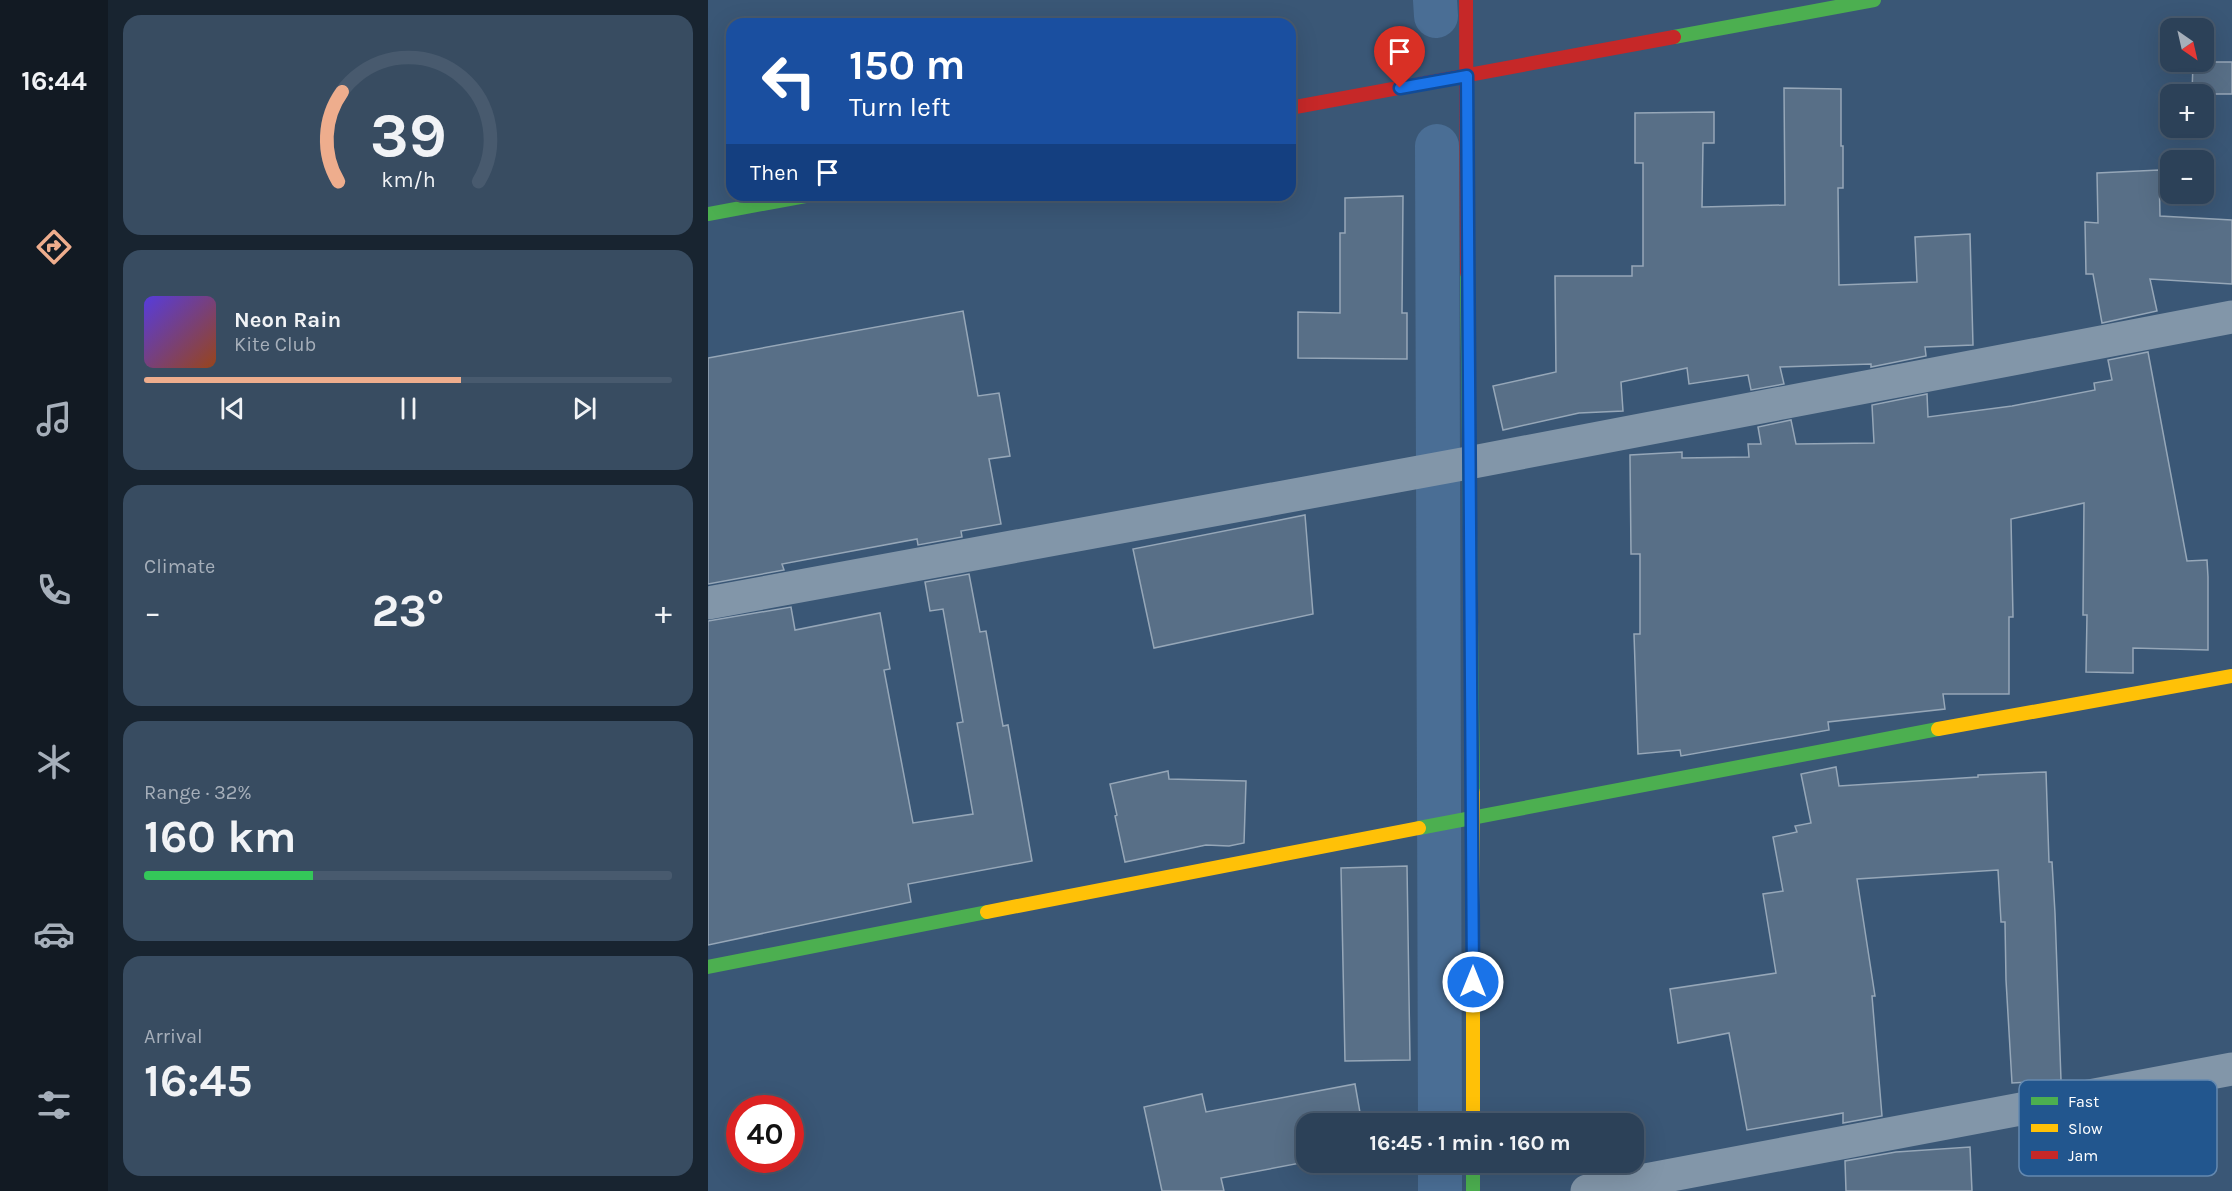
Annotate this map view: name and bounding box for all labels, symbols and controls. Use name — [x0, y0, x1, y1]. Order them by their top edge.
north arrow — [2160, 18, 2214, 72]
map controls — [2160, 18, 2214, 204]
pin — [1374, 26, 1425, 88]
icon: arrive — [1383, 35, 1416, 68]
text: 150 m — [849, 40, 965, 90]
icon: left — [750, 42, 828, 120]
text: 16:44 — [21, 65, 87, 97]
button: + — [2160, 84, 2214, 138]
text: Turn left — [849, 91, 950, 123]
text: 39 — [370, 99, 446, 172]
button: − — [2160, 150, 2214, 204]
icon: arrive — [811, 156, 844, 189]
text: Then — [750, 160, 799, 186]
text: km/h — [381, 167, 435, 192]
icon: directions — [33, 226, 75, 268]
text: Neon Rain — [234, 307, 341, 333]
text: Kite Club — [234, 333, 316, 356]
icon: previous — [216, 392, 249, 425]
icon: pause — [392, 392, 425, 425]
icon: next — [568, 392, 601, 425]
icon: music — [33, 398, 75, 440]
text: Climate — [144, 555, 215, 578]
icon: phone — [33, 569, 75, 611]
text: 23° — [372, 585, 444, 637]
text: − — [144, 593, 161, 631]
text: + — [655, 593, 672, 631]
icon: climate — [33, 741, 75, 783]
text: Range · 32% — [144, 781, 252, 804]
text: 160 km — [144, 811, 297, 863]
icon: car — [33, 913, 75, 955]
position arrow — [1441, 950, 1505, 1014]
text: Arrival — [144, 1025, 203, 1048]
text: 16:45 — [144, 1055, 252, 1107]
legend — [2019, 1080, 2217, 1176]
icon: filters — [33, 1084, 75, 1126]
text: Fast — [2068, 1092, 2099, 1111]
speed limit sign: 40 — [726, 1095, 804, 1173]
text: Slow — [2068, 1119, 2103, 1138]
text: 16:45 · 1 min · 160 m — [1369, 1130, 1571, 1156]
text: Jam — [2068, 1146, 2098, 1165]

